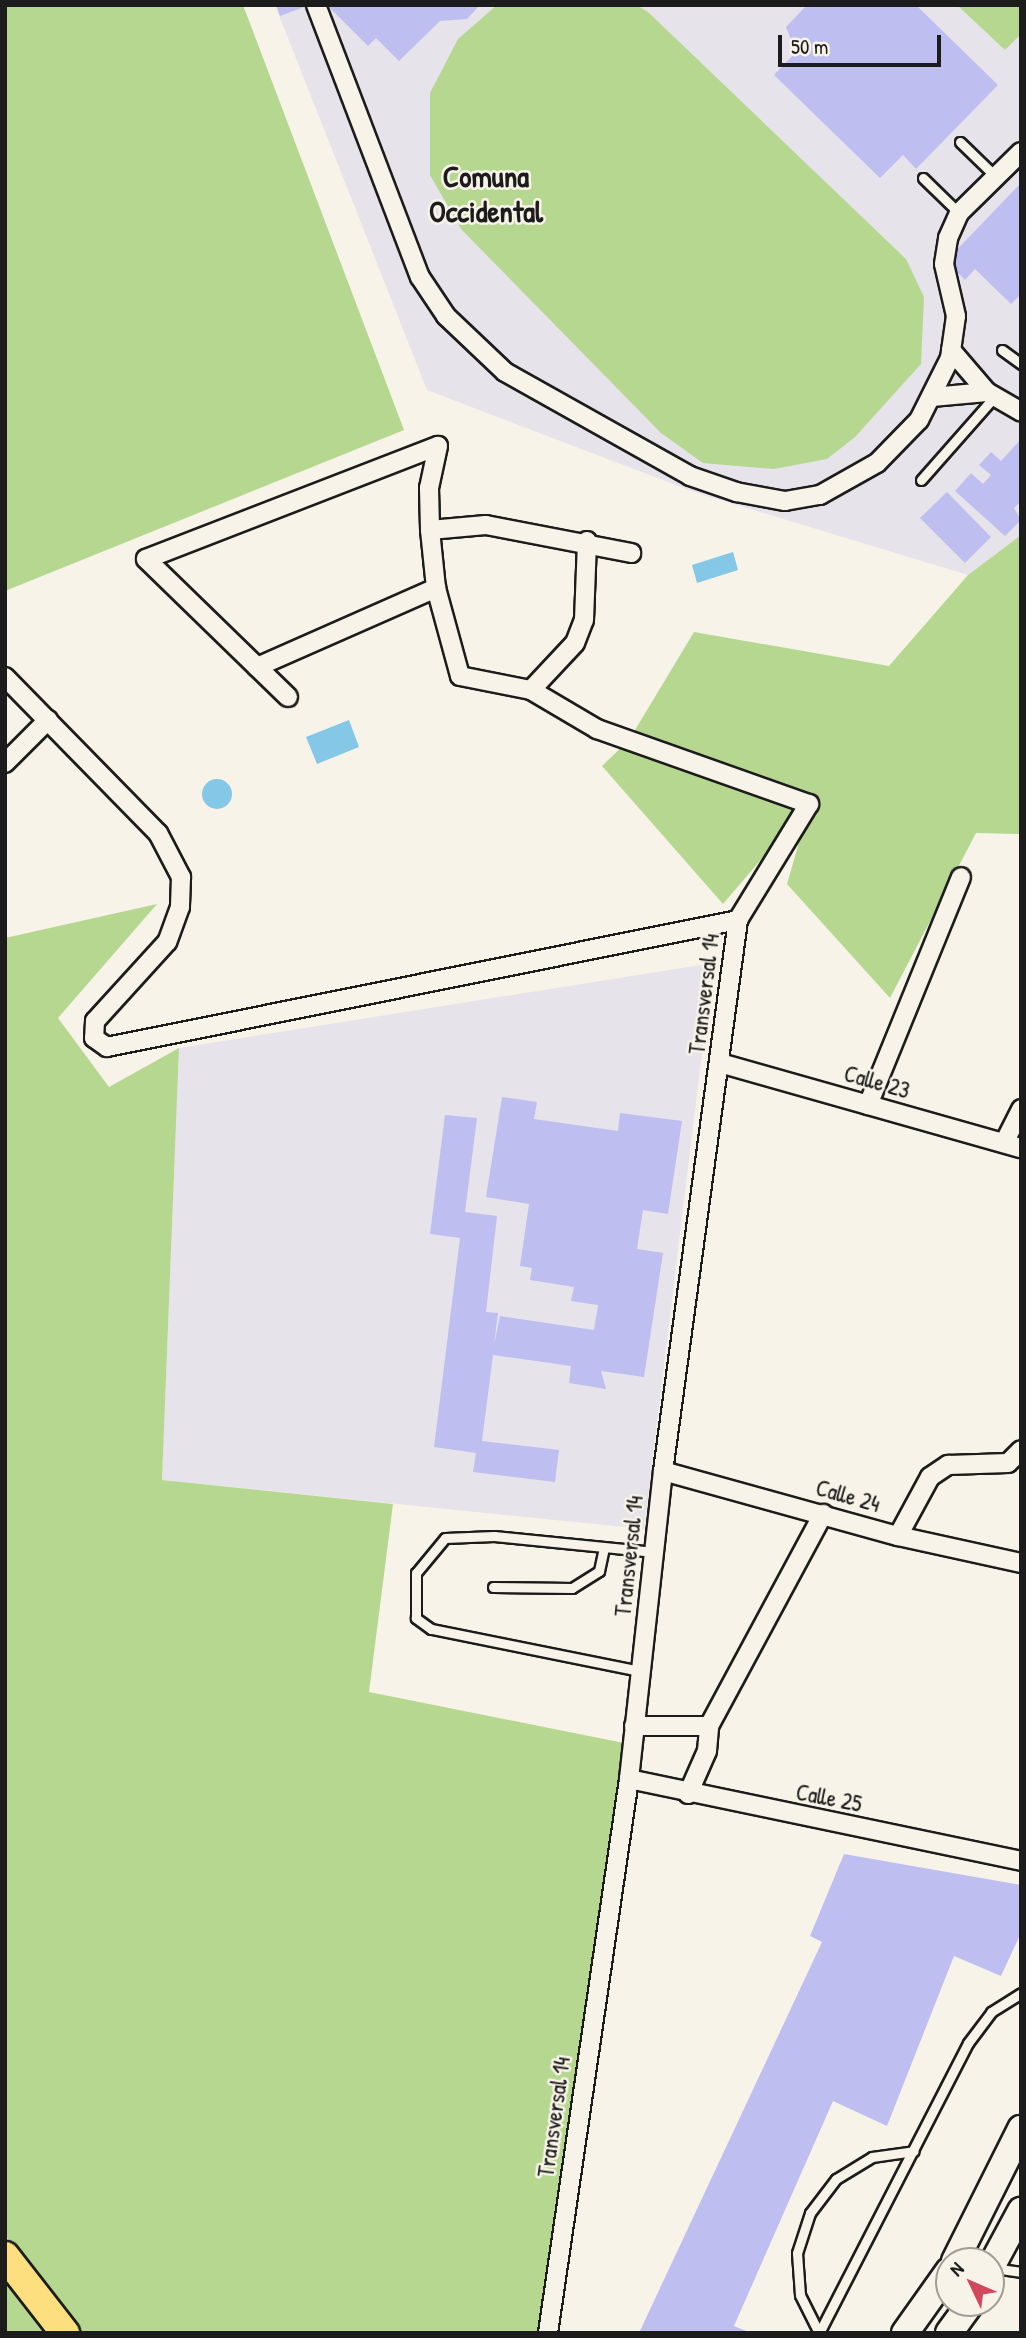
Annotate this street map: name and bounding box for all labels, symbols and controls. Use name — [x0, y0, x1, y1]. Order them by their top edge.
scale bar — [781, 21, 944, 65]
text: 50 m — [791, 32, 828, 61]
district label: Comuna Occidental — [429, 158, 543, 228]
street label: Transversal 14 — [683, 932, 725, 1056]
street label: Calle 23 — [841, 1059, 913, 1105]
street label: Calle 24 — [813, 1474, 883, 1518]
street label: Transversal 14 — [609, 1494, 649, 1618]
street label: Calle 25 — [794, 1778, 864, 1818]
street label: Transversal 14 — [532, 2055, 576, 2179]
north arrow — [935, 2247, 1005, 2317]
text: N — [943, 2256, 969, 2281]

